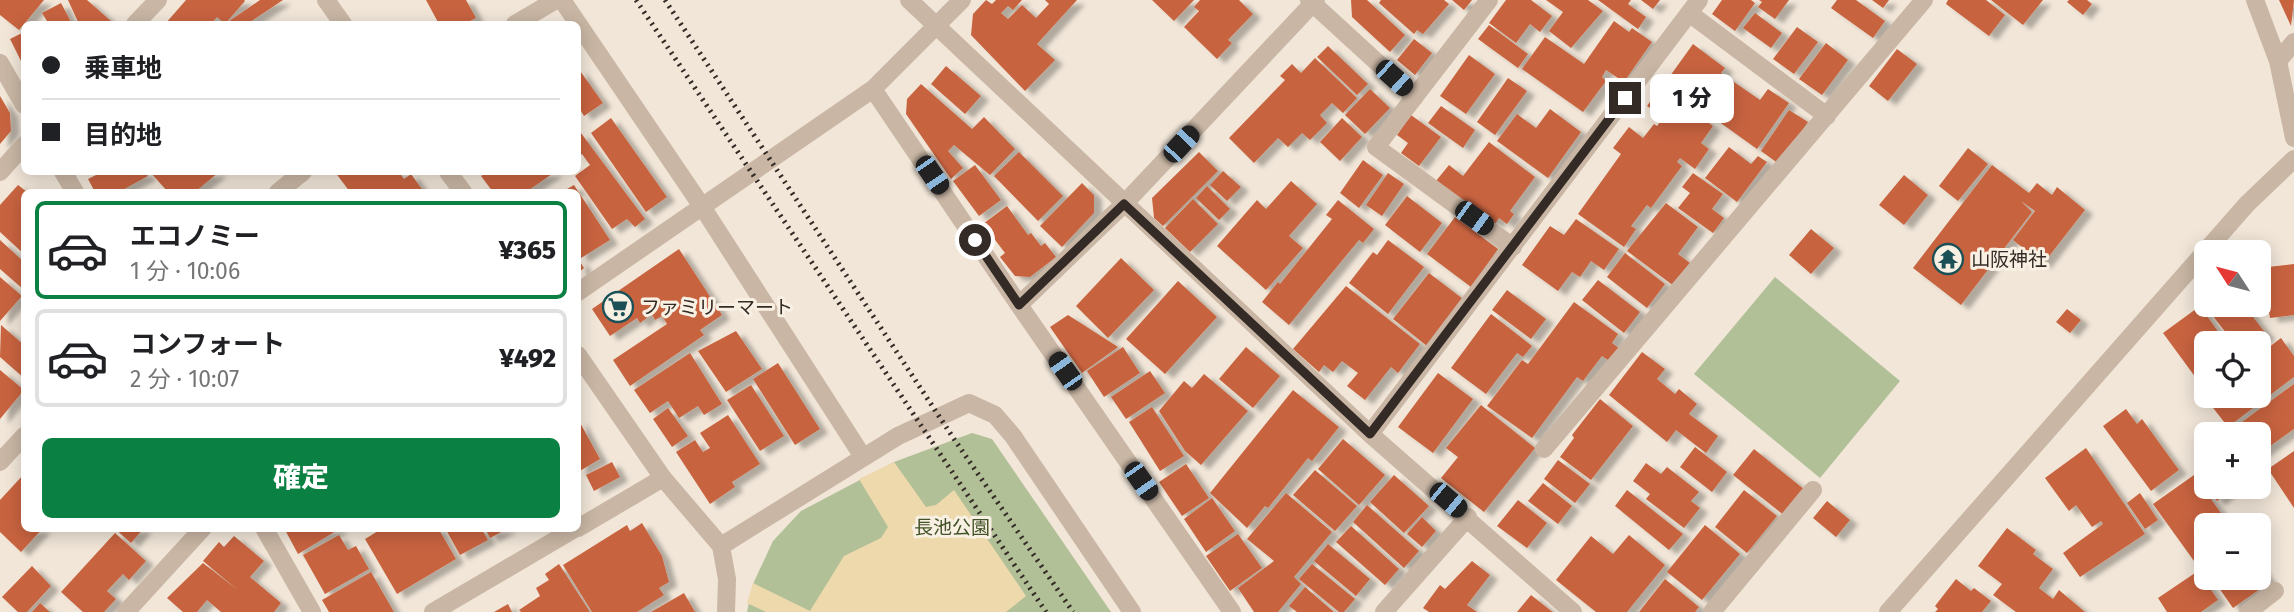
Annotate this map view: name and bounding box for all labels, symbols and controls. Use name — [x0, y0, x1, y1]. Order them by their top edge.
text: 乗車地 — [84, 53, 162, 84]
car — [1372, 56, 1417, 100]
callout: 1 分 — [1650, 74, 1734, 122]
route end — [1609, 82, 1641, 114]
text: 1 分 — [1672, 84, 1712, 112]
text: 目的地 — [84, 120, 162, 151]
car — [1159, 121, 1204, 167]
car — [912, 152, 953, 198]
car — [1451, 197, 1498, 239]
icon: car — [46, 219, 109, 282]
text: エコノミー — [130, 221, 260, 252]
route start — [959, 224, 991, 256]
text: ¥365 — [499, 235, 556, 266]
north arrow — [2194, 240, 2272, 317]
map controls — [2194, 240, 2271, 590]
temple icon: 山阪神社 — [1931, 242, 1965, 276]
place label: 山阪神社 — [1971, 248, 2047, 271]
text: 1 分 · 10:06 — [130, 257, 240, 285]
supermarket icon: ファミリーマート — [601, 290, 635, 324]
place label: ファミリーマート — [641, 296, 793, 319]
icon: car — [46, 327, 109, 390]
text: コンフォート — [130, 329, 285, 360]
button: locate — [2194, 331, 2271, 408]
text: ¥492 — [499, 343, 556, 374]
car — [1045, 348, 1086, 394]
text: 2 分 · 10:07 — [130, 365, 239, 393]
button: + — [2194, 422, 2271, 499]
button: 確定 — [42, 438, 560, 518]
car — [1121, 458, 1162, 504]
car — [1426, 478, 1471, 522]
button: − — [2194, 513, 2271, 590]
park label: 長池公園 — [914, 516, 990, 539]

